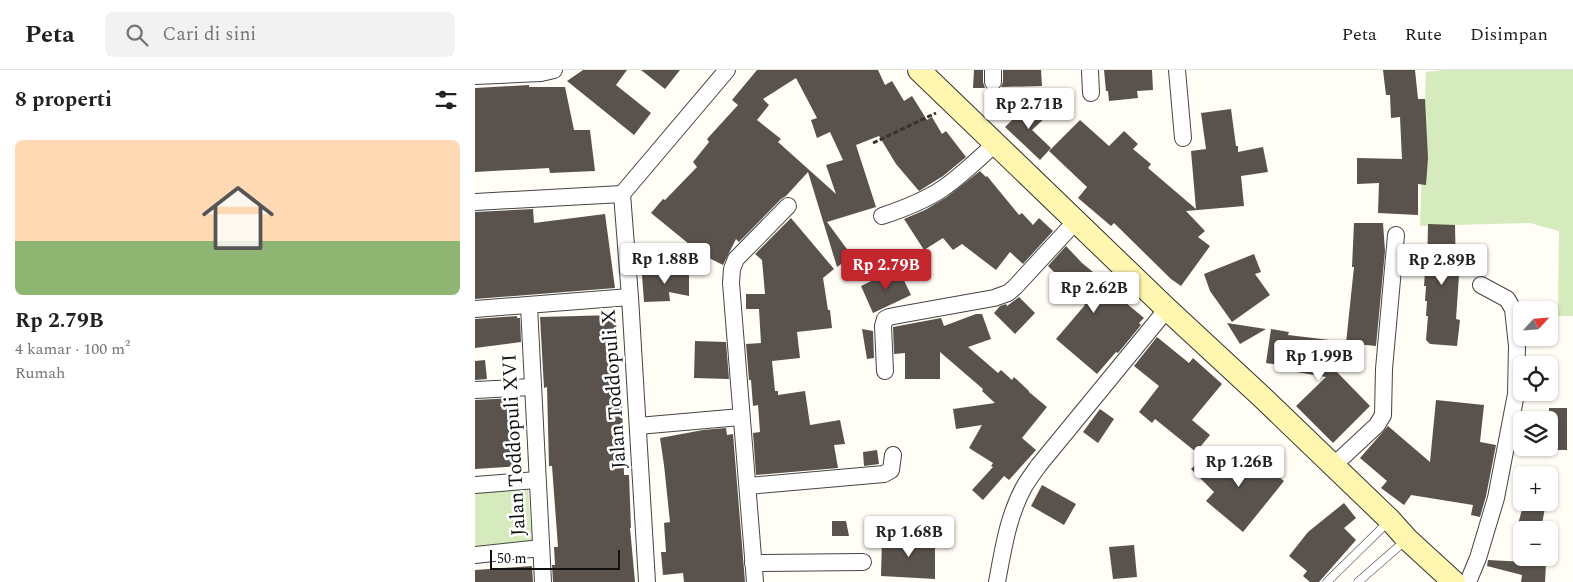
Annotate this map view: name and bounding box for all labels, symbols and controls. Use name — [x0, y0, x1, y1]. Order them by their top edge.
search box — [105, 12, 455, 57]
text: Peta — [25, 17, 75, 53]
text: Cari di sini — [163, 20, 256, 49]
icon: search — [123, 21, 151, 49]
text: Peta — [1342, 21, 1377, 48]
text: Rute — [1405, 21, 1442, 48]
text: Disimpan — [1470, 21, 1548, 48]
text: 8 properti — [15, 84, 112, 116]
icon: filters — [432, 86, 460, 114]
pin: Rp 2.71B — [977, 88, 1081, 130]
text: Rp 2.71B — [995, 92, 1063, 116]
icon: home — [193, 173, 283, 263]
pin: Rp 1.88B — [613, 242, 717, 285]
pin: Rp 2.89B — [1390, 244, 1494, 286]
text: Rp 1.88B — [631, 247, 699, 271]
pin: Rp 2.79B — [834, 248, 938, 291]
text: Rp 2.89B — [1408, 248, 1476, 272]
text: Rp 2.79B — [852, 253, 920, 277]
pin: Rp 2.62B — [1042, 272, 1146, 314]
text: Rp 2.62B — [1060, 276, 1128, 300]
north arrow — [1513, 301, 1557, 346]
map controls — [1513, 301, 1558, 566]
text: Rp 2.79B — [15, 305, 104, 337]
street label: Jalan Toddopuli X — [593, 308, 635, 470]
text: 4 kamar · 100 m² — [15, 337, 130, 361]
pin: Rp 1.99B — [1267, 340, 1371, 382]
text: Rp 1.99B — [1285, 344, 1353, 368]
street label: Jalan Toddopuli XVI — [494, 353, 534, 537]
button: locate — [1513, 356, 1558, 401]
text: Rumah — [15, 361, 65, 385]
button: layers — [1513, 411, 1558, 456]
pin: Rp 1.26B — [1187, 446, 1291, 488]
text: Rp 1.26B — [1205, 450, 1273, 474]
button: + — [1513, 466, 1558, 511]
pin: Rp 1.68B — [857, 516, 961, 558]
text: Rp 1.68B — [875, 520, 943, 544]
button: − — [1513, 521, 1558, 566]
scale bar — [490, 547, 620, 570]
text: 50 m — [497, 548, 527, 569]

